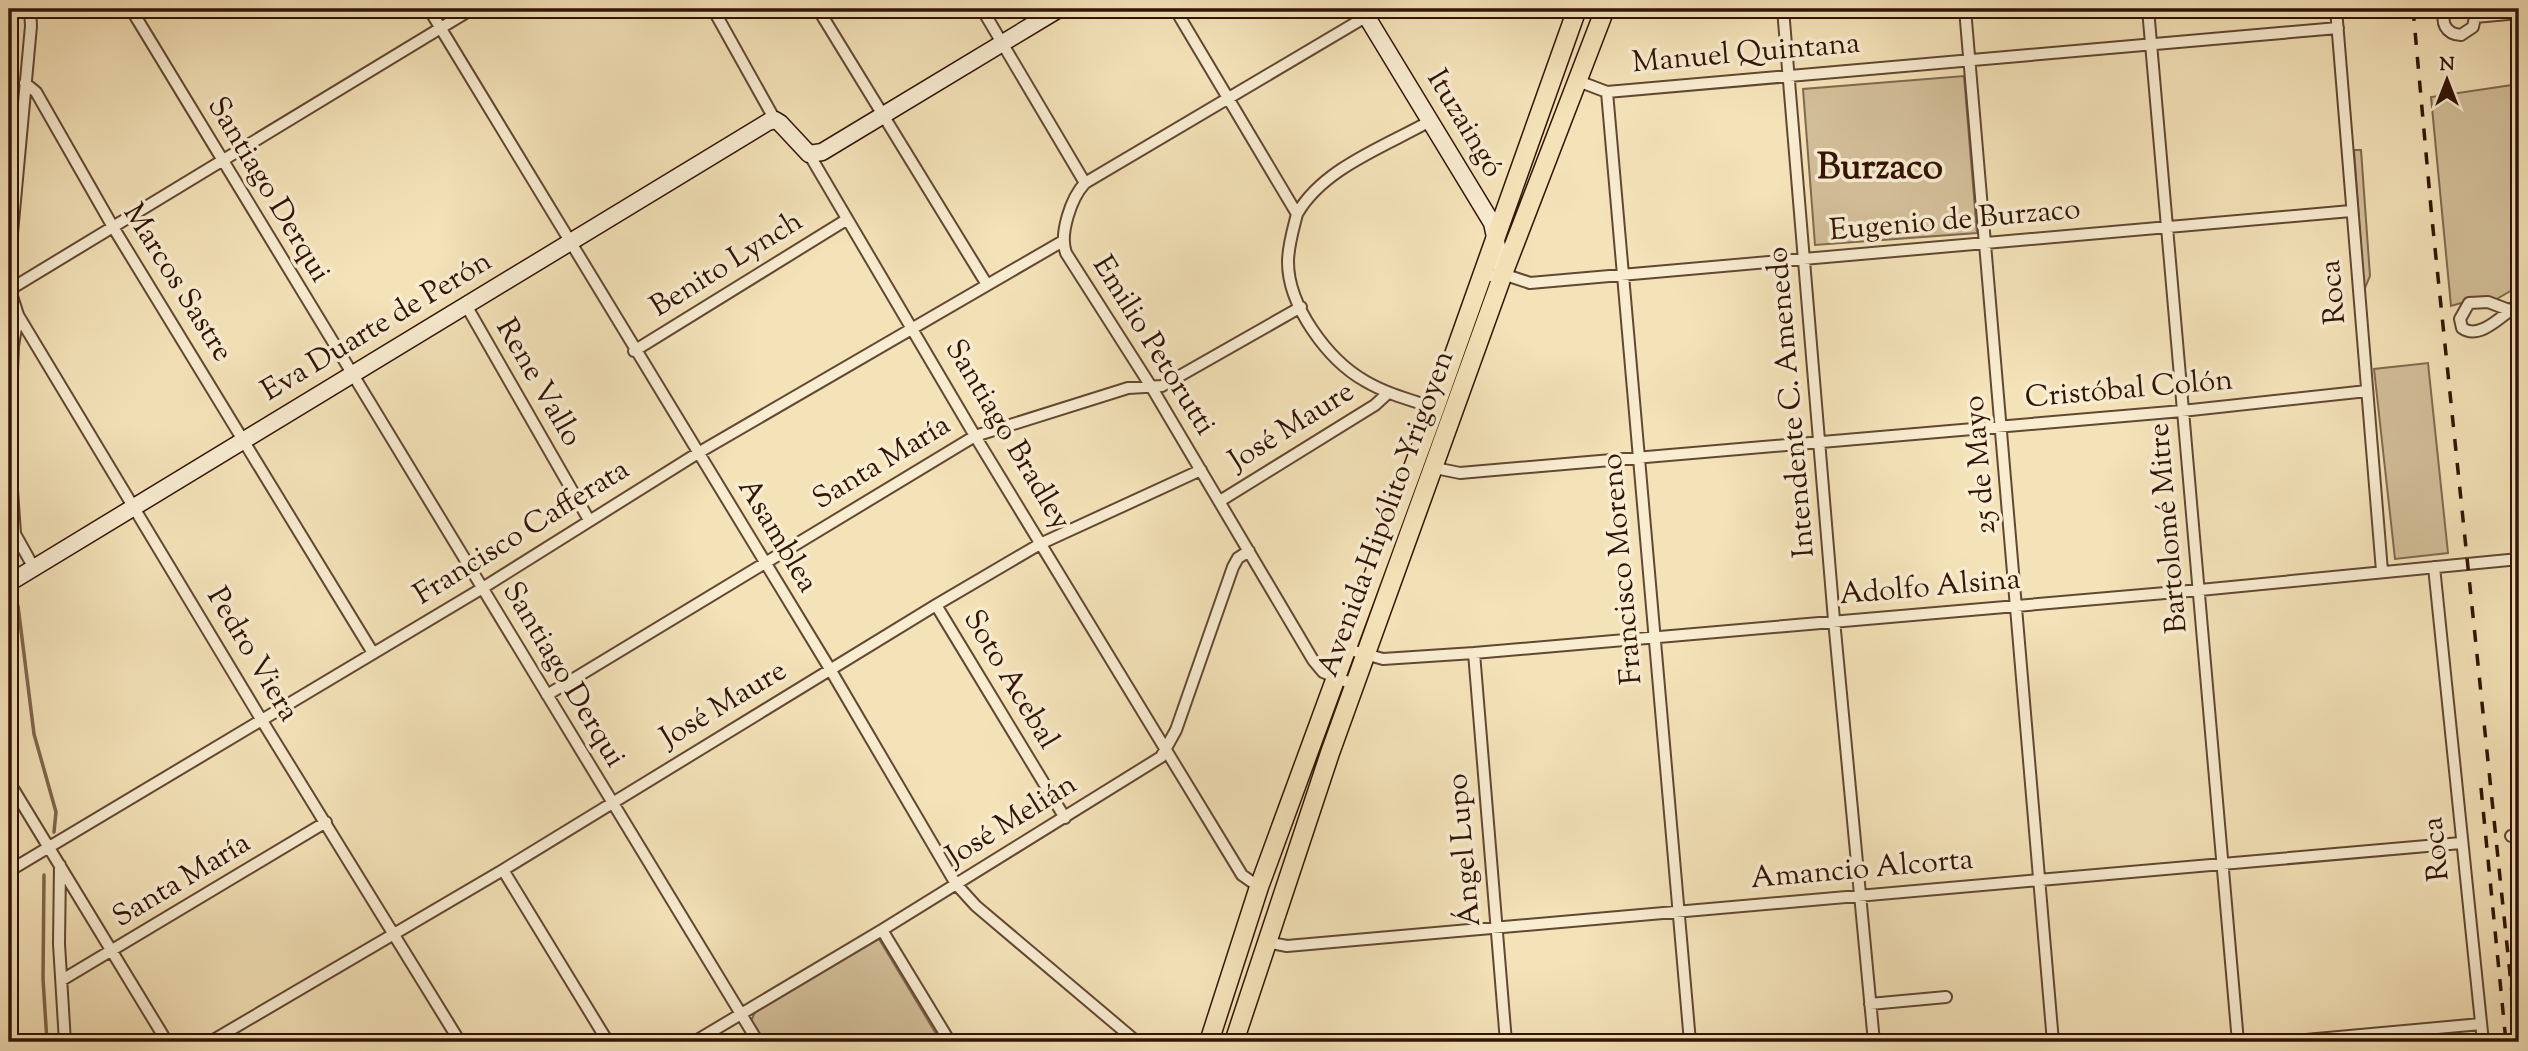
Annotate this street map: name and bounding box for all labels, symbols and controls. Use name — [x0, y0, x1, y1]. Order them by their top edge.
street label: Manuel Quintana — [1630, 23, 1862, 85]
north arrow — [2412, 46, 2482, 116]
text: N — [2439, 52, 2455, 79]
street label: Ituzaingó — [1415, 62, 1513, 186]
street label: Santiago Derqui — [196, 89, 340, 291]
district label: Burzaco — [1817, 142, 1943, 196]
street label: Eugenio de Burzaco — [1828, 189, 2082, 253]
street label: Marcos Sastre — [111, 196, 243, 370]
street label: Benito Lynch — [642, 201, 812, 329]
street label: Eva Duarte de Perón — [253, 241, 501, 413]
street label: Intendente C. Amenedo — [1757, 245, 1827, 559]
street label: Emilio Petorutti — [1081, 248, 1225, 444]
street label: Roca — [2310, 258, 2358, 326]
street label: Rene Vallo — [484, 311, 592, 455]
street label: Santiago Bradley — [933, 331, 1081, 539]
street label: Avenida Hipólito Yrigoyen — [1308, 344, 1466, 683]
street label: Cristóbal Colón — [2023, 359, 2235, 421]
street label: José Maure — [1219, 371, 1363, 484]
street label: 25 de Mayo — [1954, 394, 2008, 536]
street label: Santa María — [805, 405, 959, 521]
street label: Bartolomé Mitre — [2138, 421, 2200, 635]
street label: Francisco Cafferata — [406, 449, 638, 617]
street label: Francisco Moreno — [1591, 452, 1655, 686]
street label: Asamblea — [726, 471, 828, 601]
street label: Adolfo Alsina — [1838, 559, 2022, 617]
street label: Santiago Derqui — [491, 574, 635, 776]
street label: Pedro Viera — [195, 580, 309, 731]
street label: Soto Acebal — [951, 602, 1069, 758]
street label: José Maure — [651, 650, 795, 761]
street label: José Melián — [937, 764, 1086, 879]
street label: Ángel Lupo — [1437, 772, 1493, 928]
street label: Roca — [2412, 815, 2462, 883]
street label: Santa María — [105, 823, 259, 939]
street label: Amancio Alcorta — [1749, 839, 1975, 901]

